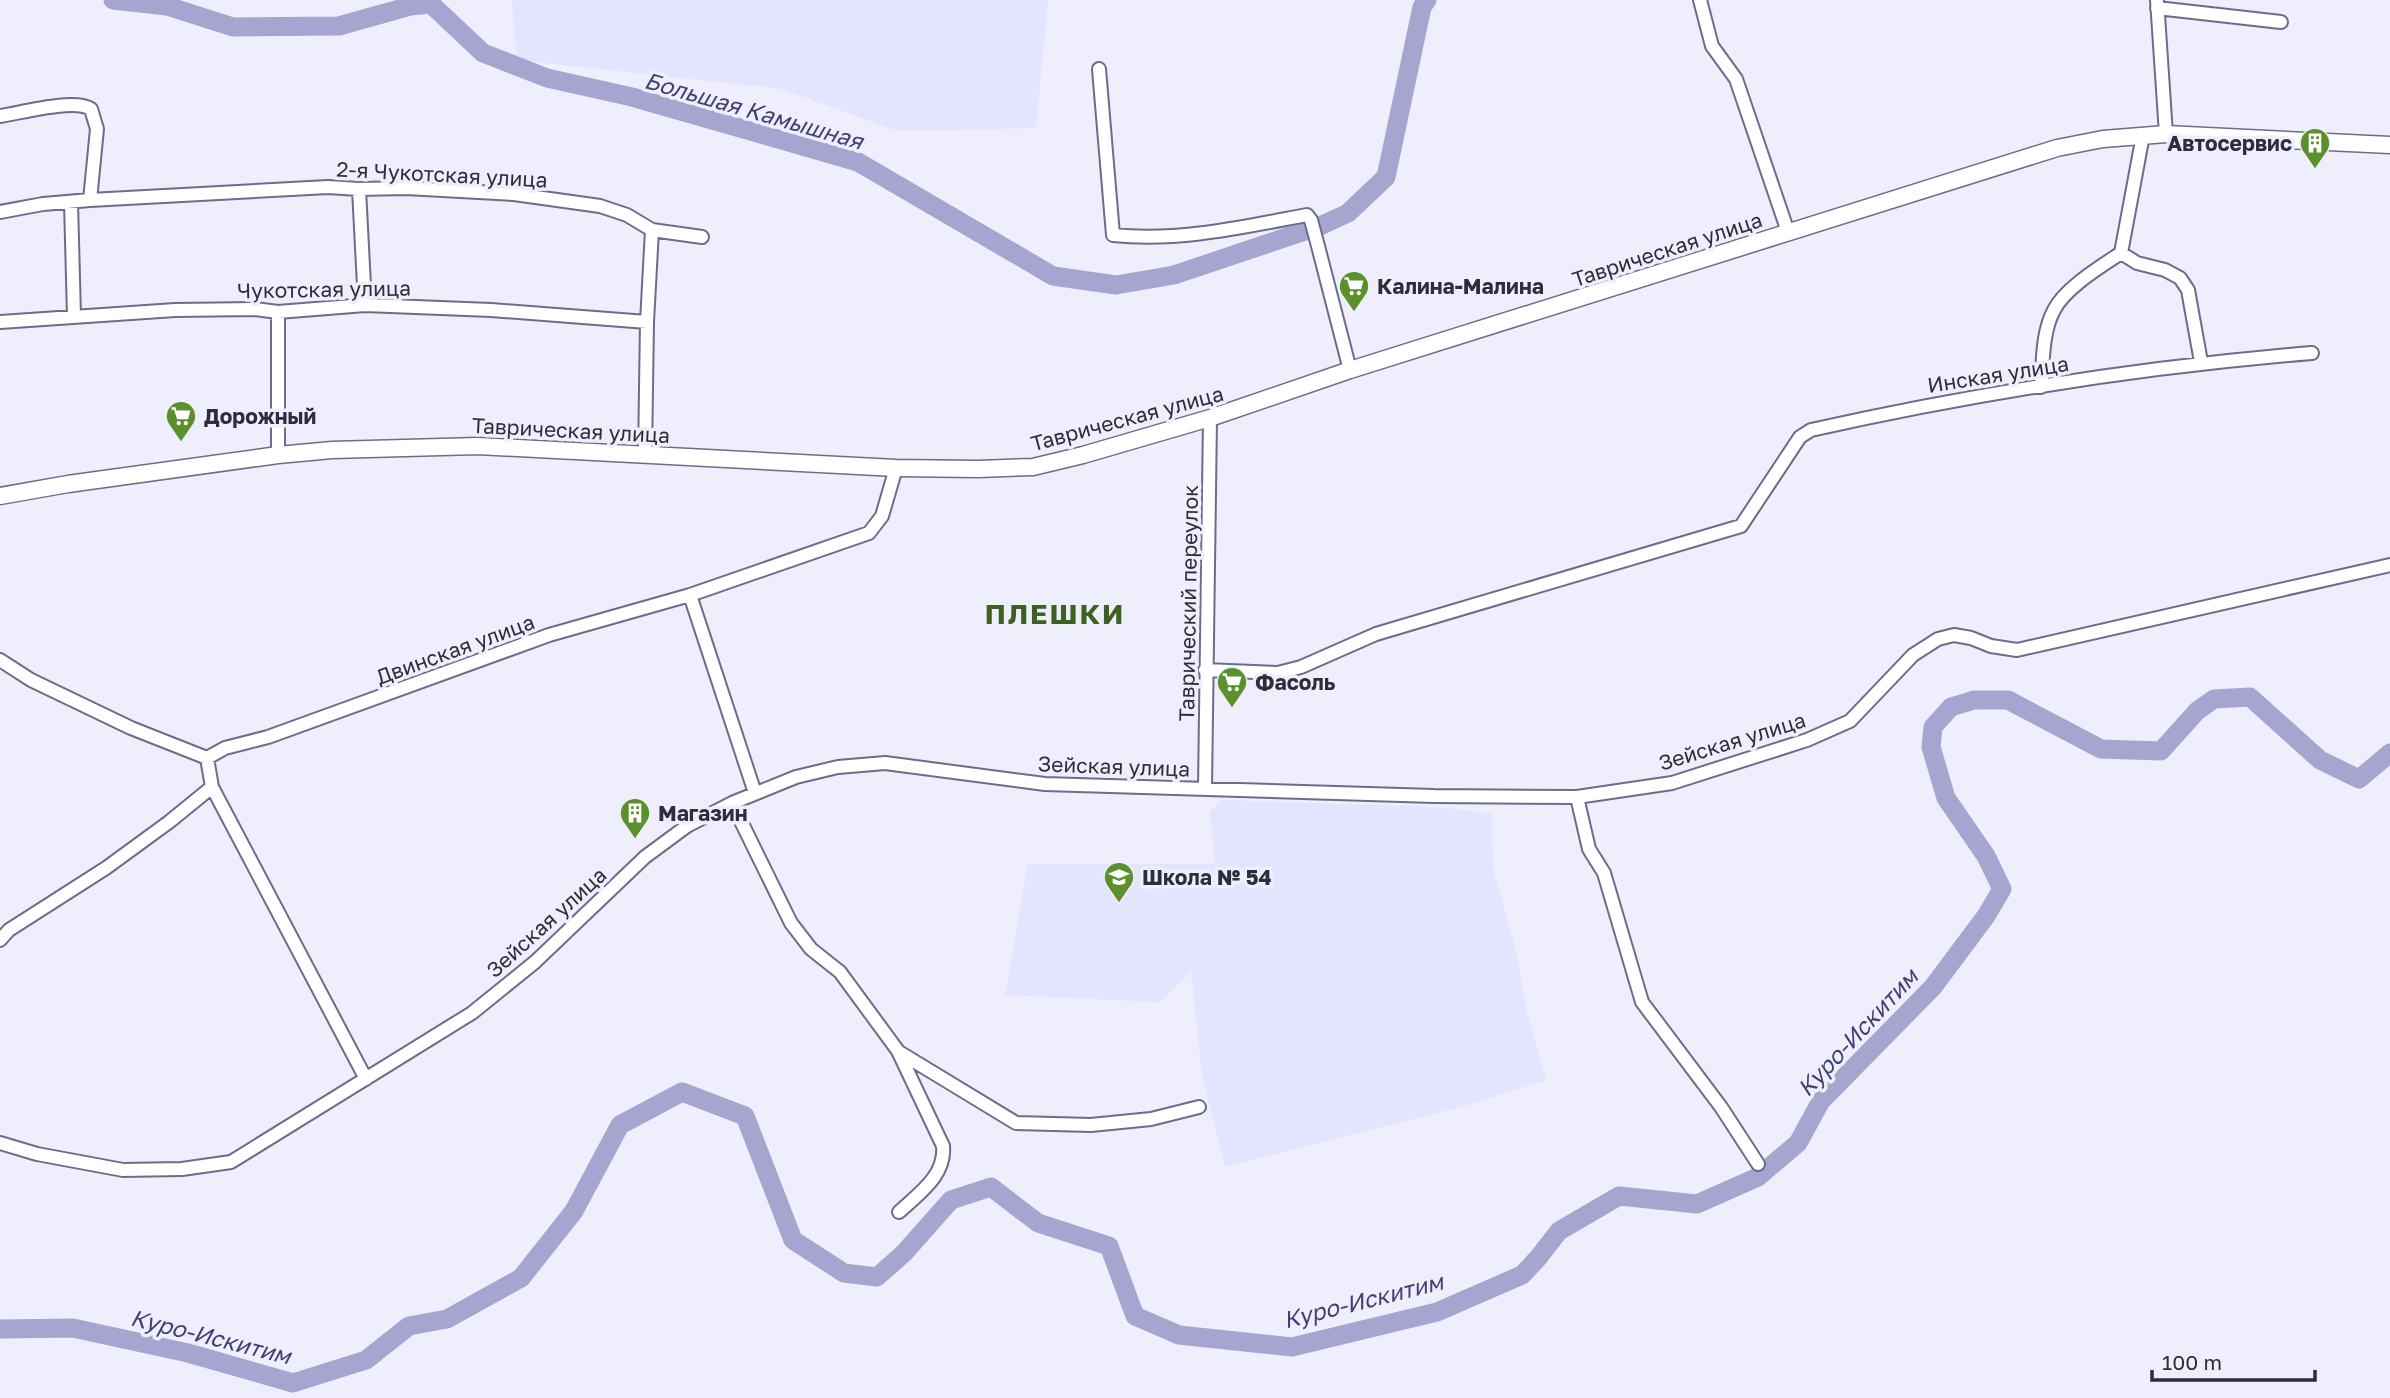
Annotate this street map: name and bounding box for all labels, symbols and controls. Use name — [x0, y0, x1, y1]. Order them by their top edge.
water label: Большая Камышная — [642, 65, 868, 155]
building icon: Автосервис — [2298, 126, 2332, 170]
place label: Автосервис — [2167, 130, 2292, 156]
street label: 2-я Чукотская улица — [336, 155, 548, 193]
street label: Таврическая улица — [1569, 206, 1765, 292]
supermarket icon: Калина-Малина — [1337, 269, 1371, 313]
place label: Калина-Малина — [1377, 273, 1544, 299]
street label: Чукотская улица — [237, 274, 411, 304]
street label: Инская улица — [1925, 350, 2071, 398]
street label: Таврическая улица — [1028, 380, 1226, 456]
supermarket icon: Дорожный — [164, 399, 198, 443]
place label: Дорожный — [204, 403, 316, 429]
street label: Таврическая улица — [471, 412, 671, 448]
street label: Таврический переулок — [1173, 485, 1203, 721]
district label: ПЛЕШКИ — [985, 597, 1125, 630]
street label: Двинская улица — [372, 608, 538, 690]
supermarket icon: Фасоль — [1215, 665, 1249, 709]
place label: Фасоль — [1255, 669, 1336, 695]
street label: Зейская улица — [1655, 706, 1809, 776]
street label: Зейская улица — [1037, 750, 1191, 782]
building icon: Магазин — [618, 796, 652, 840]
place label: Магазин — [658, 800, 747, 826]
school or university icon: Школа № 54 — [1102, 860, 1136, 904]
street label: Зейская улица — [481, 861, 611, 983]
place label: Школа № 54 — [1142, 864, 1272, 890]
water label: Куро-Искитим — [1791, 961, 1924, 1101]
water label: Куро-Искитим — [1280, 1266, 1447, 1333]
water label: Куро-Искитим — [128, 1303, 295, 1370]
scale bar — [2152, 1338, 2315, 1382]
text: 100 m — [2162, 1349, 2222, 1375]

